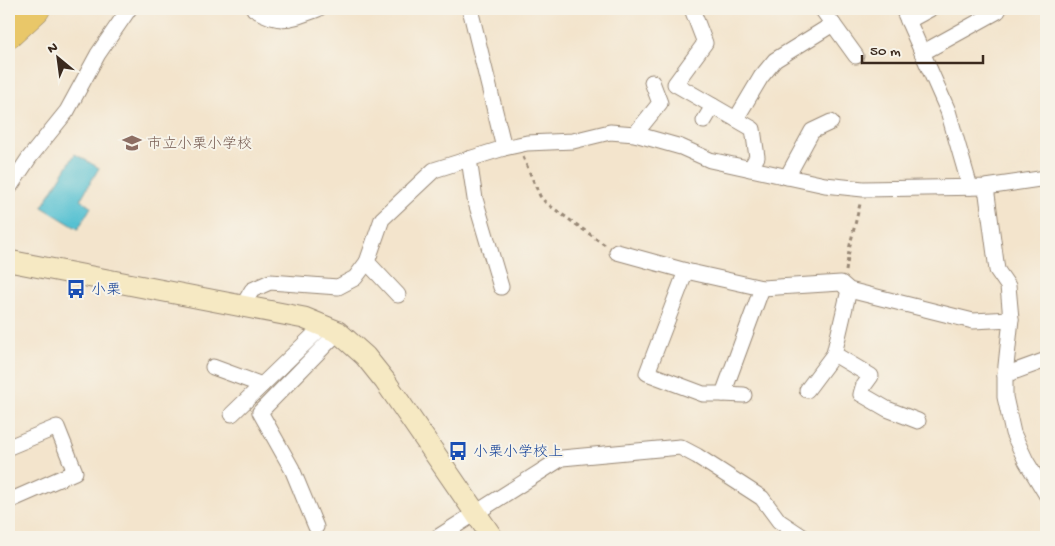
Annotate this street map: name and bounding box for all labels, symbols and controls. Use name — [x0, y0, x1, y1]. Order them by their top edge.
north arrow — [32, 32, 82, 82]
scale bar — [862, 32, 984, 64]
text: N — [45, 39, 61, 58]
text: 50 m — [870, 43, 901, 61]
school or university icon: 市立小栗小学校 — [121, 132, 143, 154]
place label: 市立小栗小学校 — [147, 136, 252, 154]
bus stop icon: 小栗 — [65, 278, 87, 300]
place label: 小栗 — [91, 282, 121, 300]
bus stop icon: 小栗小学校上 — [447, 440, 469, 462]
place label: 小栗小学校上 — [473, 444, 563, 462]

